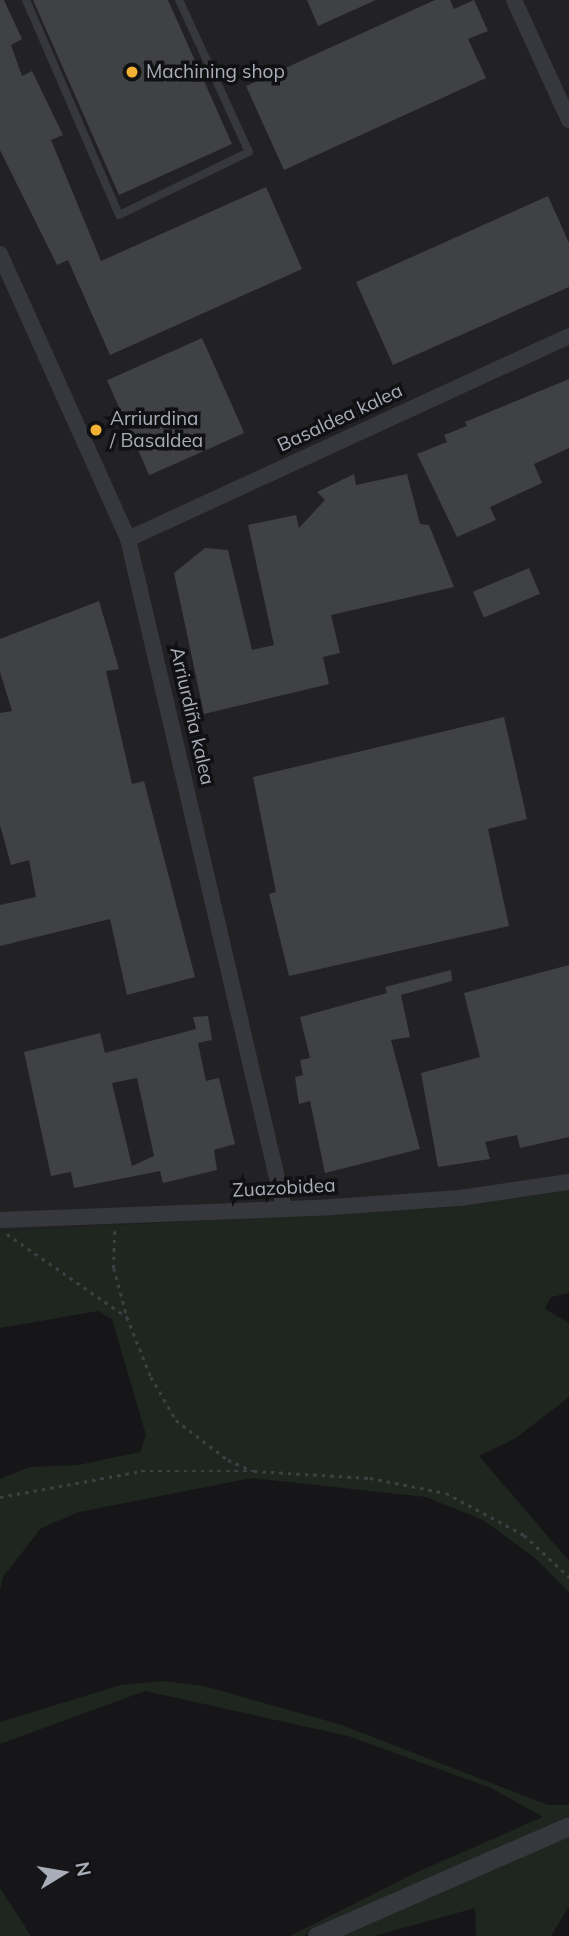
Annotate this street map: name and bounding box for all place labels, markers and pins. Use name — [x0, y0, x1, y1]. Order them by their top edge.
place label: Machining shop — [146, 61, 285, 83]
marker: Machining shop — [124, 64, 140, 80]
place label: Arriurdina / Basaldea — [110, 408, 203, 452]
marker: Arriurdina / Basaldea — [88, 422, 104, 438]

